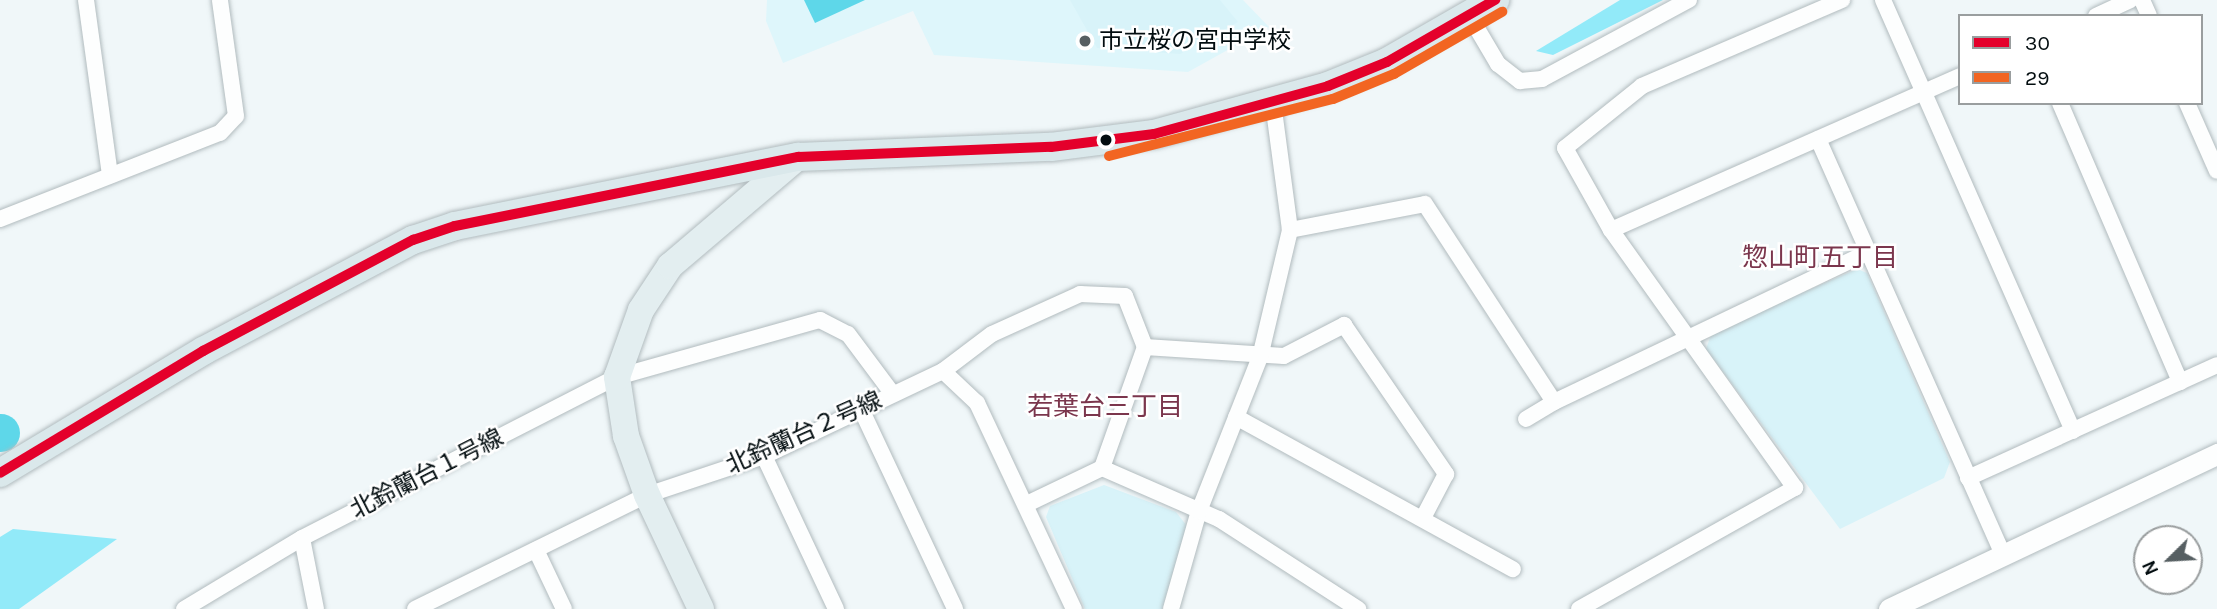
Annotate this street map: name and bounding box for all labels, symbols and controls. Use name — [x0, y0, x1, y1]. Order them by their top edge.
legend — [1958, 14, 2203, 105]
place label: 市立桜の宮中学校 — [1099, 27, 1291, 55]
text: 30 — [2025, 31, 2050, 55]
marker: 市立桜の宮中学校 — [1077, 33, 1093, 49]
text: 29 — [2025, 66, 2049, 90]
unlabelled marker — [1099, 133, 1113, 147]
district label: 惣山町五丁目 — [1742, 242, 1898, 274]
street label: 北鈴蘭台２号線 — [721, 386, 887, 480]
district label: 若葉台三丁目 — [1027, 391, 1183, 423]
street label: 北鈴蘭台１号線 — [346, 423, 508, 525]
north arrow — [2133, 525, 2203, 595]
text: N — [2138, 557, 2163, 578]

